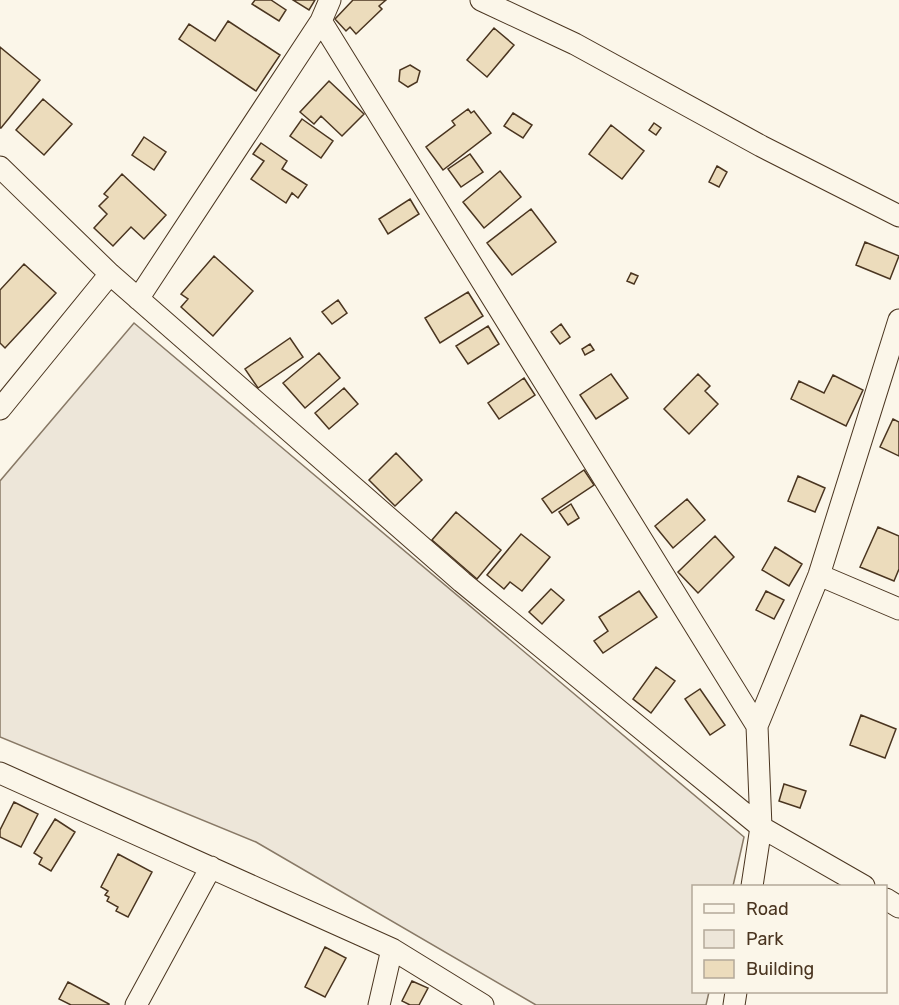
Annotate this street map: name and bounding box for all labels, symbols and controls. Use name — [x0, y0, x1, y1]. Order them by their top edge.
legend — [692, 885, 887, 993]
text: Road — [746, 898, 789, 920]
text: Park — [746, 928, 784, 950]
text: Building — [746, 958, 814, 980]

